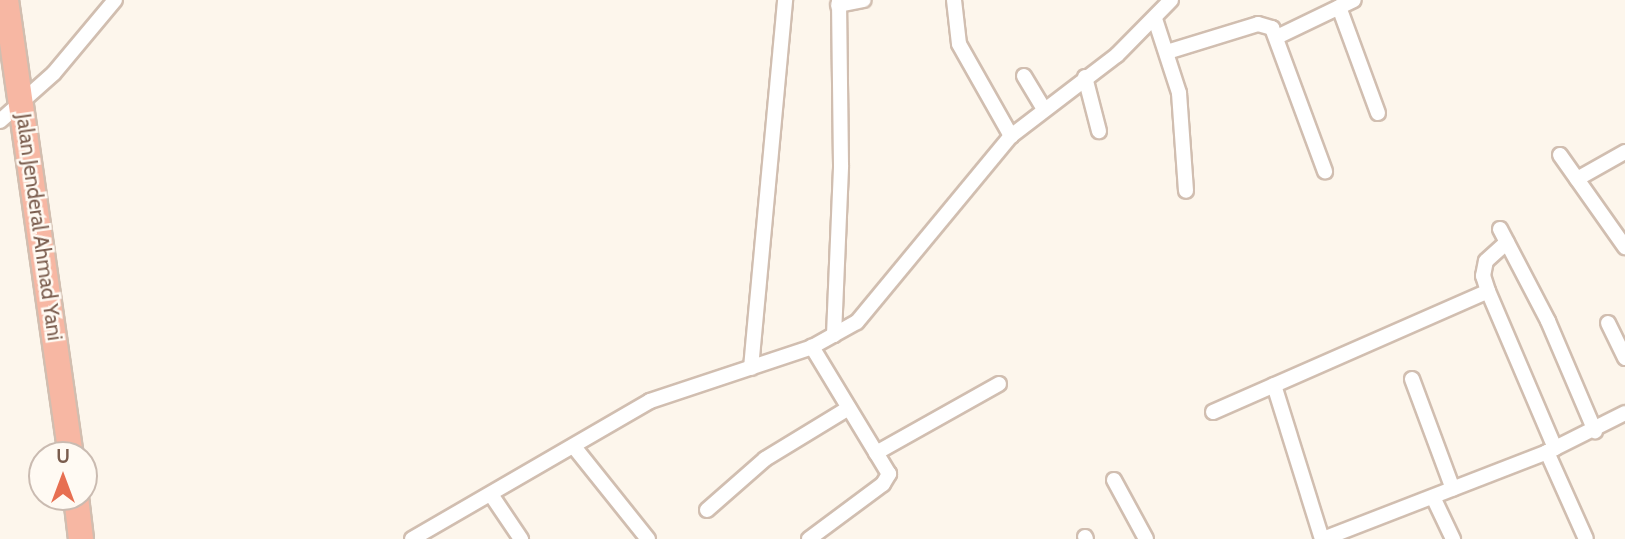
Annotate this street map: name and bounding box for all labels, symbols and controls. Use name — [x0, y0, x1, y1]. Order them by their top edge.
street label: Jalan Jenderal Ahmad Yani — [11, 112, 67, 342]
north arrow — [28, 441, 98, 511]
text: U — [56, 445, 70, 468]

